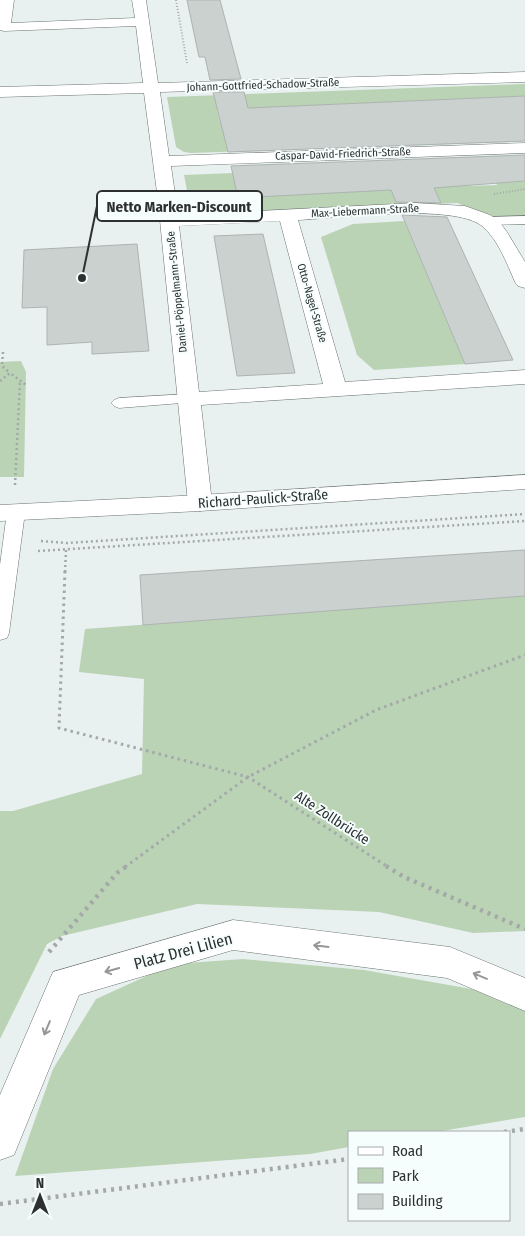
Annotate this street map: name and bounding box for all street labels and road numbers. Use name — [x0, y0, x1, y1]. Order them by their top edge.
street label: Johann-Gottfried-Schadow-Straße — [186, 76, 340, 94]
street label: Caspar-David-Friedrich-Straße — [275, 145, 411, 163]
street label: Max-Liebermann-Straße — [311, 202, 419, 220]
street label: Daniel-Pöppelmann-Straße — [164, 231, 190, 353]
street label: Otto-Nagel-Straße — [294, 262, 330, 344]
street label: Richard-Paulick-Straße — [197, 486, 329, 512]
street label: Alte Zollbrücke — [291, 788, 373, 848]
street label: Platz Drei Lilien — [132, 929, 234, 973]

